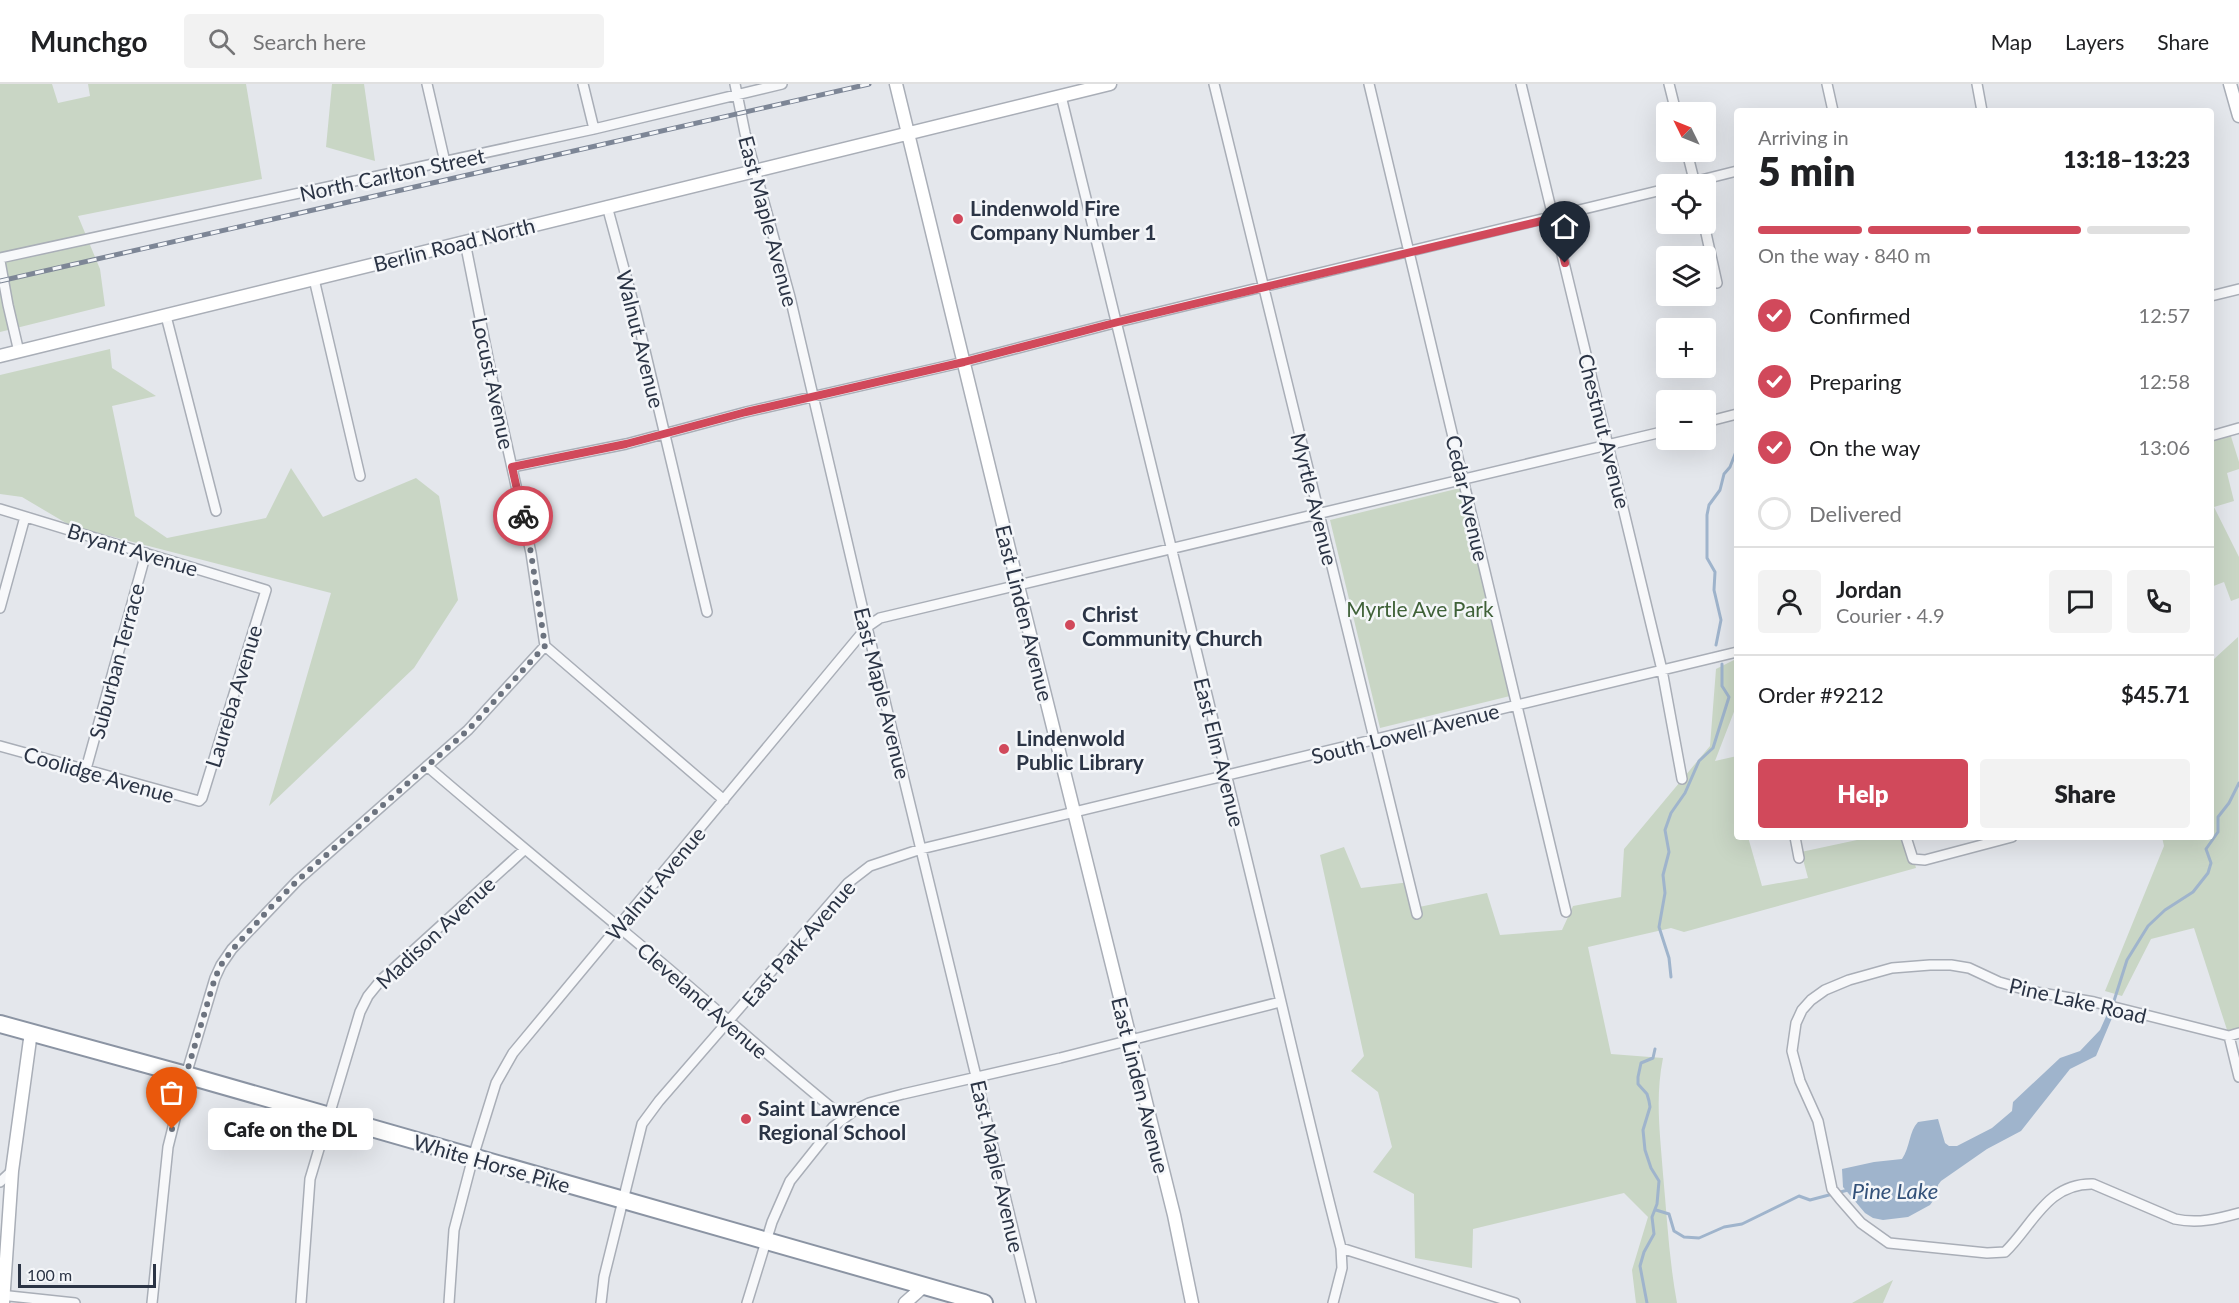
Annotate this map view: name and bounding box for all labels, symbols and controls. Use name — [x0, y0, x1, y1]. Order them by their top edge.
search box — [184, 14, 604, 68]
text: Munchgo — [30, 24, 148, 58]
icon: search — [205, 25, 238, 58]
text: Search here — [253, 28, 366, 55]
text: Map — [1991, 29, 2032, 54]
text: Layers — [2065, 29, 2124, 54]
text: Share — [2157, 29, 2209, 54]
north arrow — [1656, 102, 1716, 162]
map controls — [1656, 102, 1716, 450]
text: Arriving in — [1758, 125, 1849, 149]
street label: East Maple Avenue — [734, 133, 804, 309]
street label: North Carlton Street — [297, 142, 487, 206]
text: 13:18–13:23 — [2064, 146, 2190, 173]
text: 5 min — [1758, 148, 1855, 194]
button: locate — [1656, 174, 1716, 234]
place label: Lindenwold Fire Company Number 1 — [970, 195, 1156, 244]
pin — [1539, 201, 1590, 263]
icon: home — [1548, 210, 1581, 243]
street label: Berlin Road North — [371, 212, 537, 276]
marker: Lindenwold Fire Company Number 1 — [951, 212, 965, 226]
text: On the way · 840 m — [1758, 243, 1931, 267]
button: layers — [1656, 246, 1716, 306]
street label: Walnut Avenue — [612, 268, 670, 410]
icon: check — [1758, 299, 1791, 332]
text: Confirmed — [1809, 302, 1911, 329]
text: 12:57 — [2139, 303, 2190, 327]
street label: Locust Avenue — [468, 315, 520, 451]
button: + — [1656, 318, 1716, 378]
street label: Chestnut Avenue — [1574, 351, 1636, 511]
icon: check — [1758, 365, 1791, 398]
text: Preparing — [1809, 368, 1901, 395]
text: 12:58 — [2139, 369, 2190, 393]
button: − — [1656, 390, 1716, 450]
street label: Myrtle Avenue — [1286, 430, 1344, 568]
icon: check — [1758, 431, 1791, 464]
street label: Cedar Avenue — [1441, 433, 1495, 563]
text: On the way — [1809, 434, 1920, 461]
text: 13:06 — [2139, 435, 2190, 459]
courier — [493, 486, 553, 546]
icon: bike — [507, 500, 540, 533]
text: Delivered — [1809, 500, 1902, 527]
street label: Bryant Avenue — [65, 517, 201, 581]
street label: East Linden Avenue — [991, 522, 1059, 704]
button: person — [1758, 570, 1821, 633]
button: chat — [2049, 570, 2112, 633]
button: phone — [2127, 570, 2190, 633]
text: Jordan — [1836, 576, 1902, 603]
street label: Suburban Terrace — [83, 580, 149, 742]
park label: Myrtle Ave Park — [1346, 596, 1494, 621]
place label: Christ Community Church — [1082, 601, 1262, 650]
text: Courier · 4.9 — [1836, 603, 1945, 627]
street label: East Maple Avenue — [850, 605, 916, 781]
marker: Christ Community Church — [1063, 618, 1077, 632]
street label: Laureba Avenue — [199, 622, 267, 770]
street label: East Elm Avenue — [1189, 675, 1251, 829]
text: Order #9212 — [1758, 681, 1884, 708]
text: $45.71 — [2121, 681, 2190, 708]
street label: South Lowell Avenue — [1308, 698, 1502, 768]
place label: Lindenwold Public Library — [1016, 725, 1145, 774]
street label: Coolidge Avenue — [21, 741, 177, 807]
marker: Lindenwold Public Library — [997, 742, 1011, 756]
button: Help — [1758, 759, 1968, 828]
button: Share — [1980, 759, 2190, 828]
street label: Walnut Avenue — [600, 821, 710, 945]
street label: Madison Avenue — [370, 871, 500, 993]
street label: East Park Avenue — [736, 875, 860, 1011]
street label: Cleveland Avenue — [633, 937, 773, 1063]
street label: Pine Lake Road — [2007, 972, 2149, 1028]
street label: East Linden Avenue — [1107, 994, 1175, 1176]
pin — [146, 1067, 197, 1129]
icon: bag — [155, 1076, 188, 1109]
street label: East Maple Avenue — [966, 1077, 1030, 1255]
place label: Saint Lawrence Regional School — [758, 1095, 906, 1144]
callout: Cafe on the DL — [208, 1108, 373, 1150]
marker: Saint Lawrence Regional School — [739, 1112, 753, 1126]
text: Cafe on the DL — [224, 1117, 357, 1141]
street label: White Horse Pike — [411, 1129, 573, 1197]
water label: Pine Lake — [1852, 1177, 1938, 1204]
scale bar — [18, 1261, 156, 1288]
text: 100 m — [27, 1265, 72, 1284]

